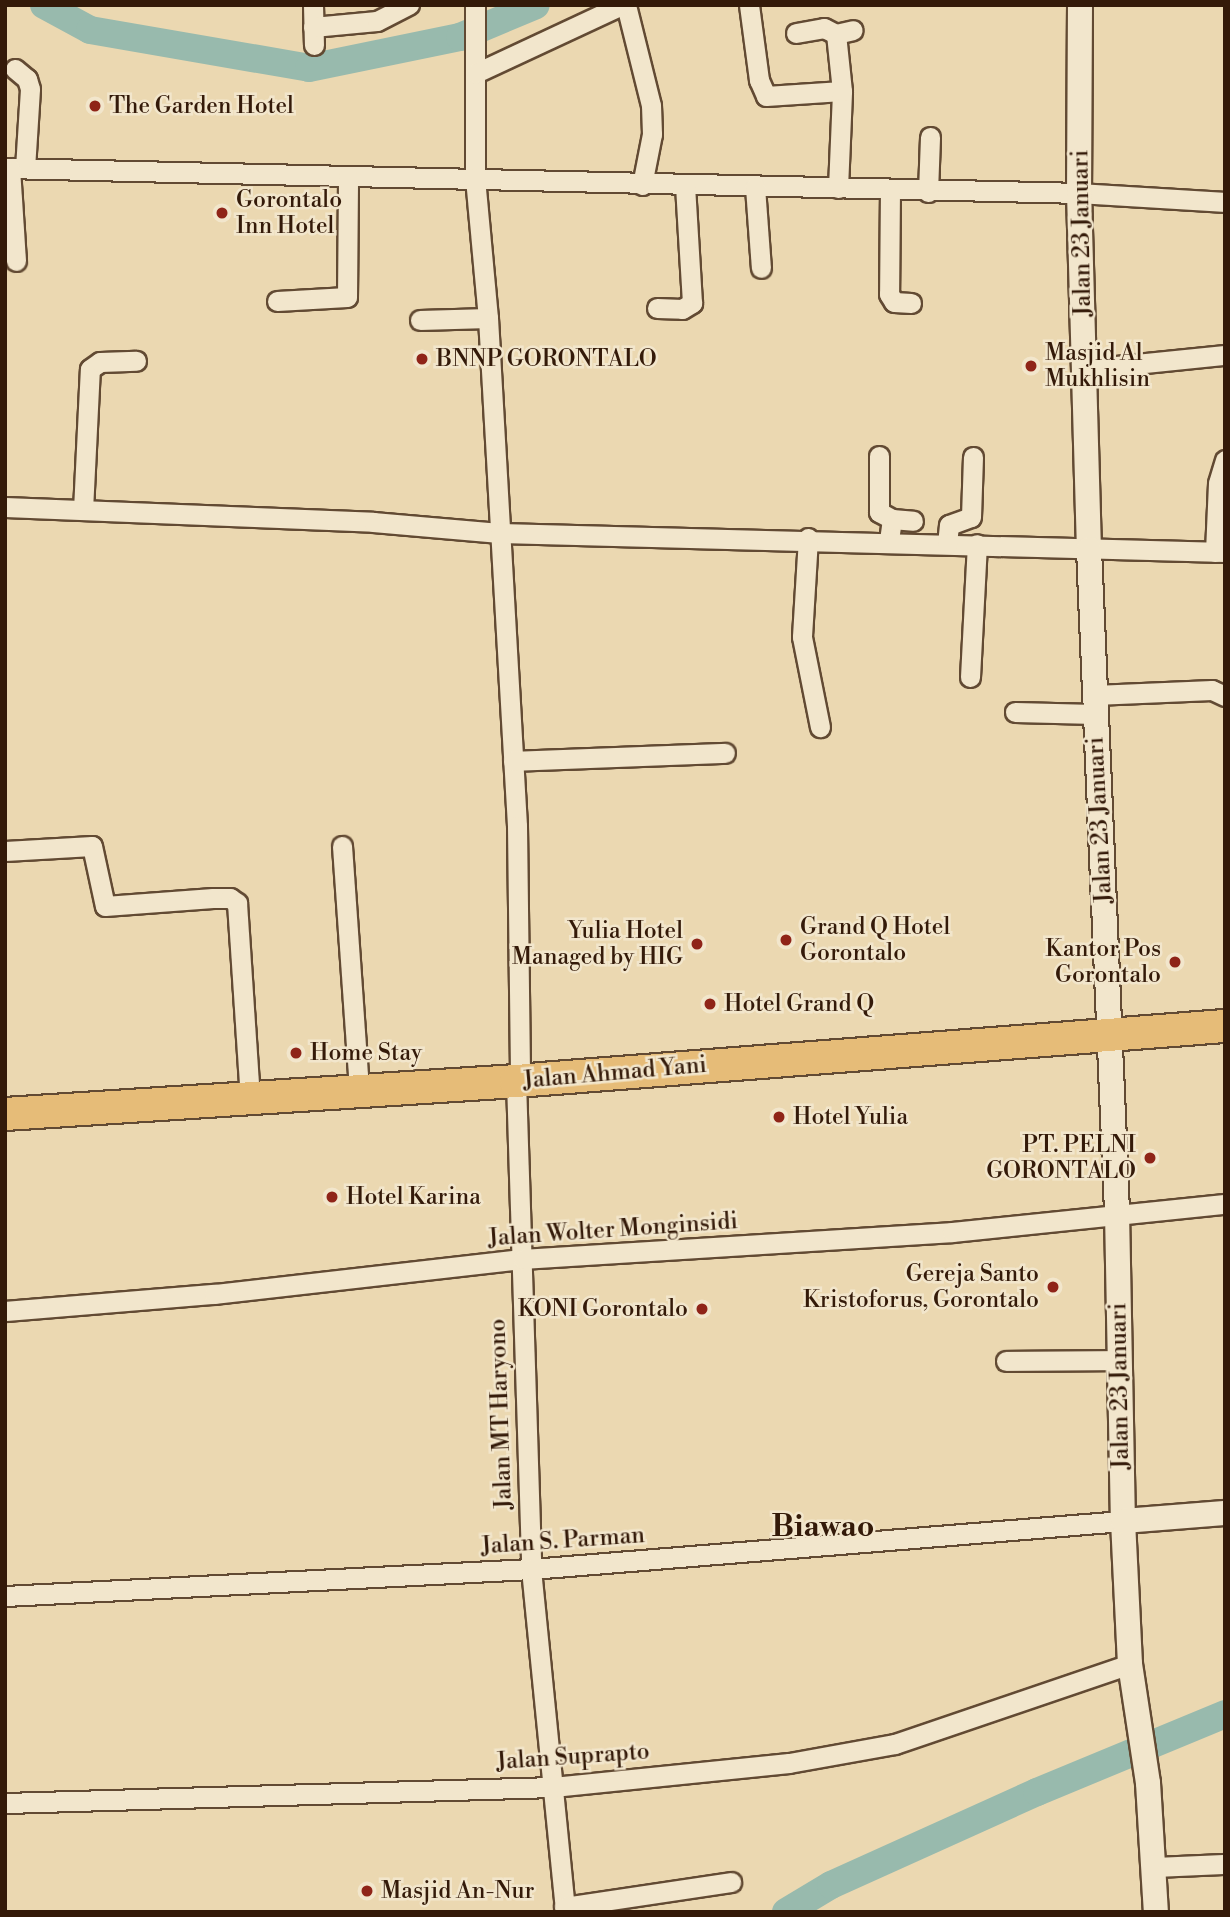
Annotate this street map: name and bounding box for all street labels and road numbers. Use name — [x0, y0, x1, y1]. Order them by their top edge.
street label: Jalan 23 Januari — [1067, 149, 1097, 317]
street label: Jalan 23 Januari — [1082, 736, 1118, 904]
street label: Jalan Ahmad Yani — [522, 1051, 708, 1095]
street label: Jalan Wolter Monginsidi — [487, 1208, 739, 1252]
street label: Jalan 23 Januari — [1105, 1302, 1135, 1470]
street label: Jalan MT Haryono — [484, 1318, 518, 1510]
street label: Jalan S. Parman — [480, 1522, 646, 1560]
street label: Jalan Suprapto — [495, 1738, 651, 1776]

